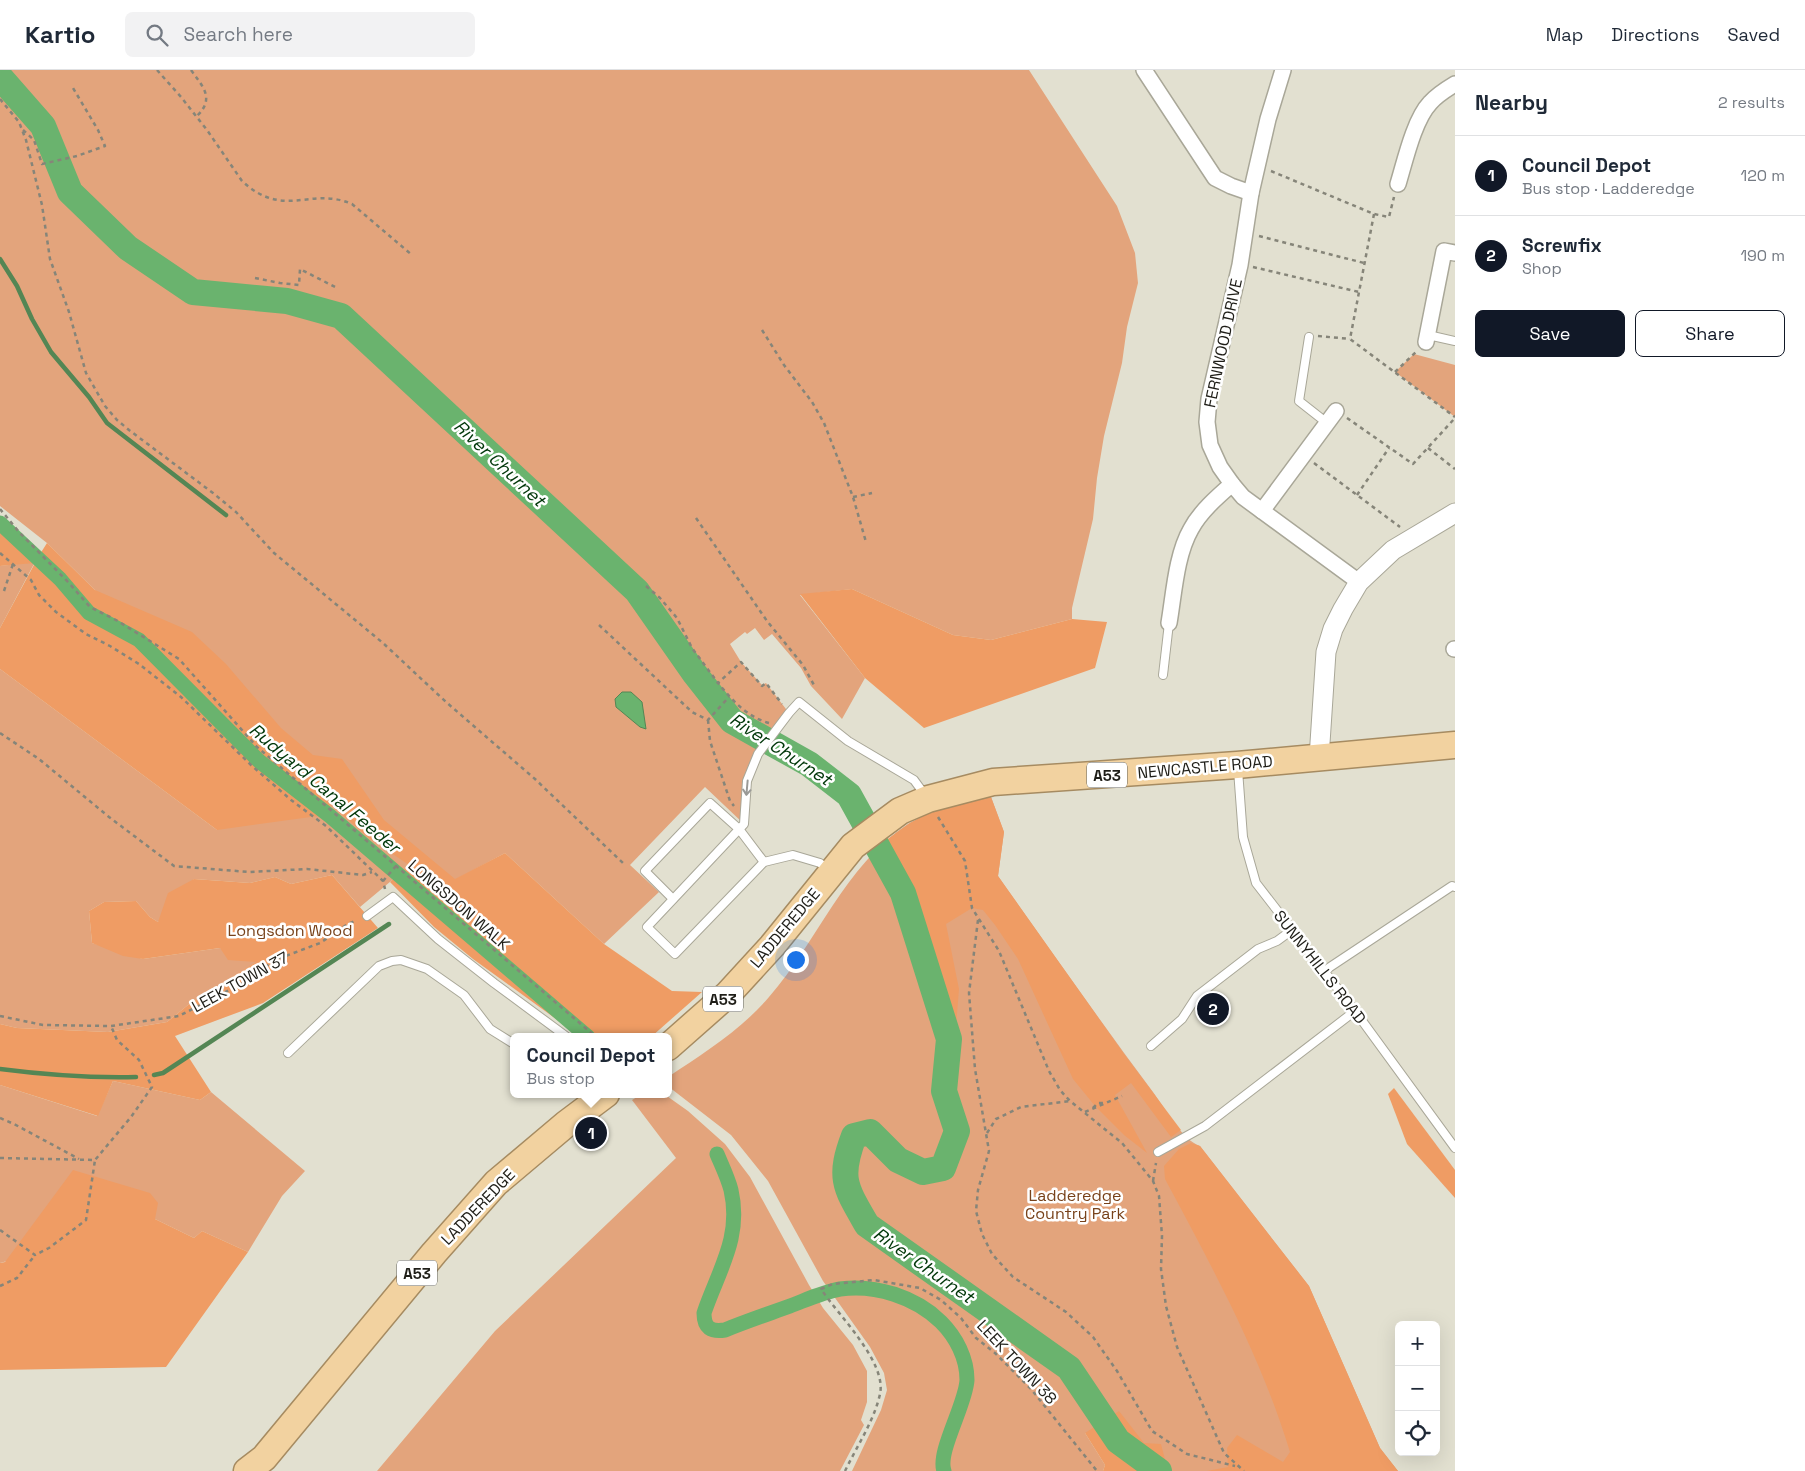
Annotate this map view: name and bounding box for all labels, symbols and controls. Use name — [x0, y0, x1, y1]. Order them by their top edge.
search box — [125, 12, 475, 57]
text: Kartio — [25, 19, 95, 50]
icon: search — [143, 21, 171, 49]
text: Search here — [183, 22, 293, 47]
text: Map — [1546, 23, 1583, 46]
text: Directions — [1611, 23, 1700, 46]
text: Saved — [1728, 23, 1780, 46]
text: Nearby — [1475, 89, 1548, 116]
text: 2 results — [1718, 92, 1785, 113]
text: Council Depot — [1522, 153, 1651, 178]
text: 1 — [1487, 165, 1495, 186]
text: 120 m — [1741, 165, 1785, 186]
text: Bus stop · Ladderedge — [1522, 178, 1695, 199]
text: Screwfix — [1522, 233, 1602, 258]
text: 2 — [1486, 245, 1496, 266]
text: 190 m — [1740, 245, 1785, 266]
text: Shop — [1522, 258, 1562, 279]
street label: FERNWOOD DRIVE — [1199, 276, 1247, 410]
button: Save — [1475, 310, 1625, 357]
button: Share — [1635, 310, 1785, 357]
water label: River Churnet — [449, 415, 552, 512]
water label: River Churnet — [726, 707, 838, 791]
water label: Rudyard Canal Feeder — [245, 718, 407, 859]
street label: NEWCASTLE ROAD — [1137, 751, 1273, 783]
road number: A53 — [1087, 762, 1127, 788]
one-way arrow — [742, 780, 752, 796]
street label: LONGSDON WALK — [404, 855, 514, 955]
street label: LADDEREDGE — [745, 884, 825, 972]
street label: SUNNYHILLS ROAD — [1269, 906, 1371, 1028]
park label: Longsdon Wood — [228, 920, 352, 941]
street label: LEEK TOWN 37 — [188, 947, 292, 1017]
your location — [783, 947, 809, 973]
road number: A53 — [703, 986, 743, 1012]
pin: 2 — [1197, 990, 1229, 1028]
popup — [510, 1033, 672, 1098]
text: Council Depot — [526, 1043, 656, 1068]
text: Bus stop — [526, 1068, 595, 1089]
pin: 1 — [575, 1114, 607, 1152]
street label: LADDEREDGE — [436, 1164, 520, 1250]
park label: Ladderedge Country Park — [1025, 1185, 1125, 1224]
water label: River Churnet — [869, 1222, 980, 1309]
road number: A53 — [397, 1260, 437, 1286]
street label: LEEK TOWN 38 — [972, 1315, 1062, 1409]
map controls — [1395, 1321, 1440, 1456]
button: + — [1395, 1321, 1440, 1366]
button: − — [1395, 1366, 1440, 1411]
button: locate — [1395, 1411, 1440, 1456]

